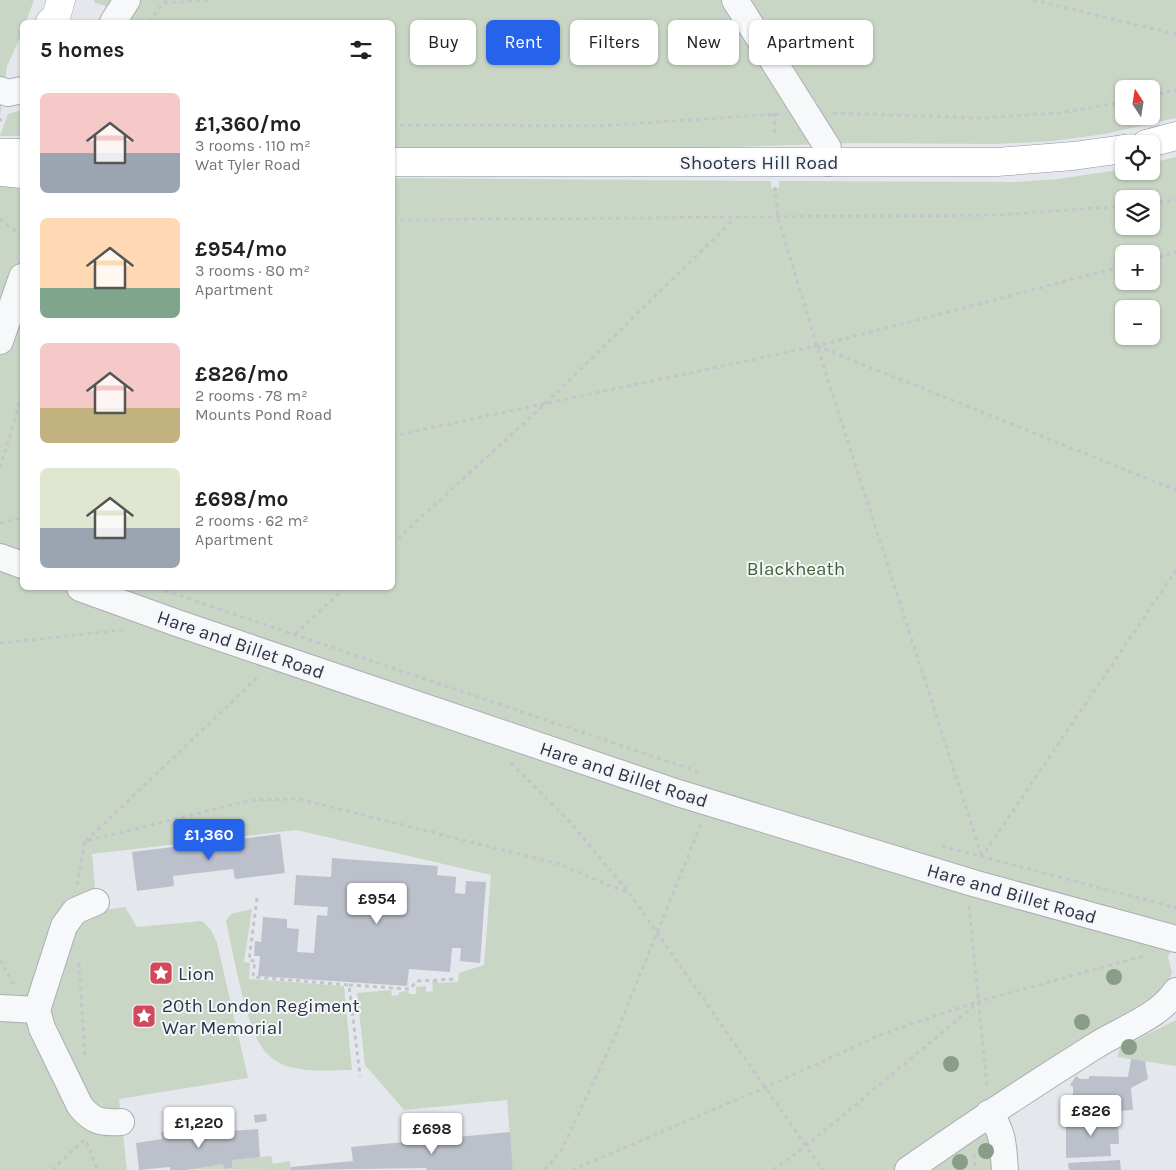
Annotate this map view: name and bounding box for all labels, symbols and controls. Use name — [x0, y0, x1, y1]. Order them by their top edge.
chip: Buy — [410, 20, 476, 65]
chip: Rent — [486, 20, 560, 65]
chip: Filters — [570, 20, 658, 65]
chip: New — [668, 20, 739, 65]
chip: Apartment — [749, 20, 873, 65]
icon: filters — [347, 36, 375, 64]
text: 5 homes — [40, 38, 125, 62]
north arrow — [1115, 80, 1160, 125]
map controls — [1115, 80, 1160, 345]
text: £1,360/mo — [195, 112, 301, 136]
icon: home — [80, 113, 140, 173]
button: locate — [1115, 135, 1160, 180]
text: 3 rooms · 110 m² — [195, 136, 311, 155]
street label: Shooters Hill Road — [679, 152, 839, 174]
text: Wat Tyler Road — [195, 155, 301, 174]
button: layers — [1115, 190, 1160, 235]
text: £954/mo — [195, 237, 287, 261]
icon: home — [80, 238, 140, 298]
button: + — [1115, 245, 1160, 290]
text: 3 rooms · 80 m² — [195, 261, 310, 280]
text: Apartment — [195, 280, 273, 299]
button: − — [1115, 300, 1160, 345]
text: £826/mo — [195, 362, 288, 386]
icon: home — [80, 363, 140, 423]
text: 2 rooms · 78 m² — [195, 386, 308, 405]
text: Mounts Pond Road — [195, 405, 332, 424]
text: £698/mo — [195, 487, 288, 511]
icon: home — [80, 488, 140, 548]
text: 2 rooms · 62 m² — [195, 511, 309, 530]
text: Apartment — [195, 530, 273, 549]
park label: Blackheath — [747, 558, 845, 580]
street label: Hare and Billet Road — [154, 606, 327, 684]
street label: Hare and Billet Road — [537, 737, 710, 812]
pin: £1,360 — [168, 818, 250, 861]
text: £1,360 — [184, 825, 234, 844]
street label: Hare and Billet Road — [924, 859, 1099, 929]
pin: £954 — [347, 882, 407, 925]
text: £954 — [358, 889, 396, 908]
place icon: Lion — [148, 960, 174, 986]
place label: Lion — [178, 963, 214, 985]
place label: 20th London Regiment War Memorial — [162, 995, 360, 1039]
place icon: 20th London Regiment War Memorial — [131, 1003, 157, 1029]
pin: £826 — [1061, 1094, 1121, 1137]
text: £826 — [1071, 1101, 1111, 1120]
pin: £1,220 — [158, 1106, 240, 1149]
pin: £698 — [402, 1112, 462, 1155]
text: £1,220 — [175, 1113, 223, 1132]
text: £698 — [412, 1119, 452, 1138]

